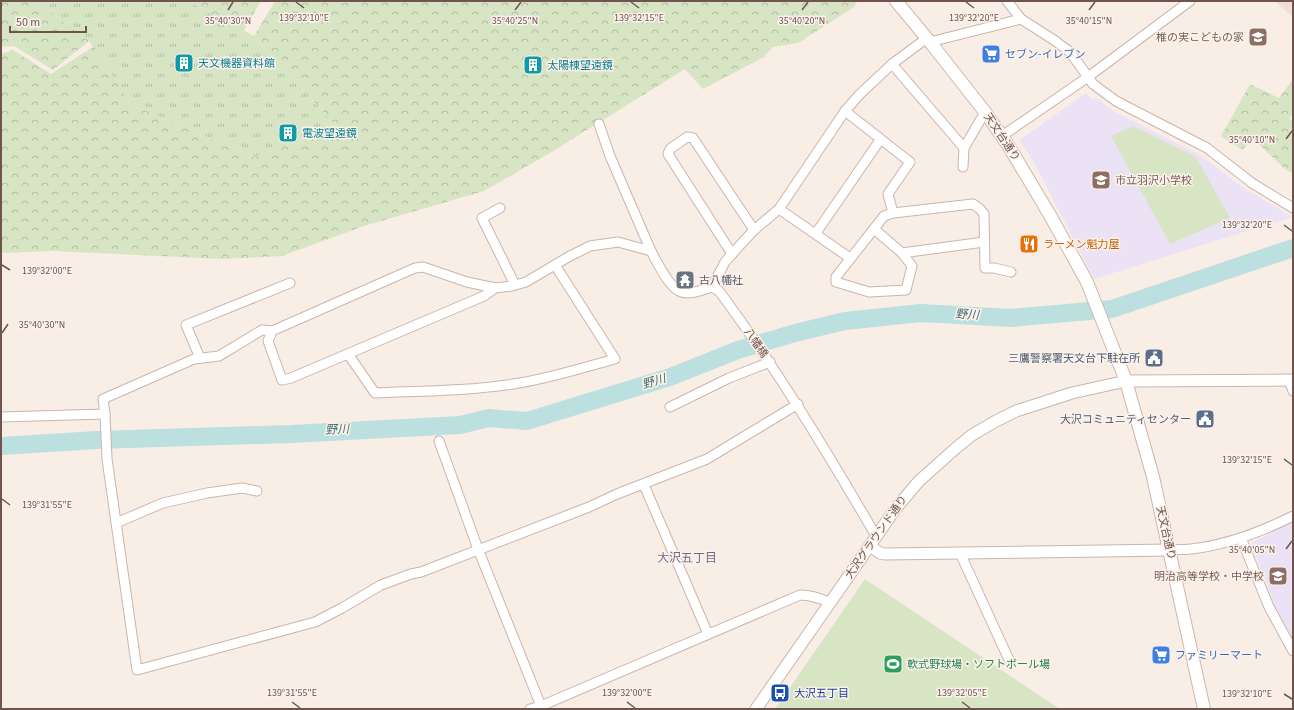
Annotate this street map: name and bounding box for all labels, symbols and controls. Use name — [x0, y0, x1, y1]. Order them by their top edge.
scale bar — [10, 8, 86, 34]
text: 139°32'10"E — [279, 11, 329, 25]
text: 139°32'15"E — [614, 11, 664, 25]
text: 139°32'20"E — [949, 11, 999, 25]
text: 50 m — [16, 14, 40, 31]
text: 35°40'30"N — [205, 14, 251, 28]
text: 35°40'25"N — [492, 14, 538, 28]
text: 35°40'20"N — [779, 14, 825, 28]
text: 35°40'15"N — [1066, 14, 1112, 28]
school or university icon: 椎の実こどもの家 — [1247, 26, 1269, 48]
place label: 椎の実こどもの家 — [1156, 30, 1244, 45]
supermarket icon: セブン-イレブン — [980, 43, 1002, 65]
place label: セブン-イレブン — [1005, 47, 1085, 62]
building icon: 天文機器資料館 — [173, 52, 195, 74]
building icon: 太陽棟望遠鏡 — [522, 54, 544, 76]
place label: 天文機器資料館 — [198, 56, 275, 71]
place label: 太陽棟望遠鏡 — [547, 58, 613, 73]
street label: 天文台通り — [980, 110, 1024, 164]
building icon: 電波望遠鏡 — [277, 122, 299, 144]
place label: 電波望遠鏡 — [302, 126, 357, 141]
text: 35°40'10"N — [1229, 133, 1275, 147]
school or university icon: 市立羽沢小学校 — [1090, 169, 1112, 191]
place label: 市立羽沢小学校 — [1115, 173, 1192, 188]
text: 139°32'20"E — [1222, 218, 1272, 232]
restaurant icon: ラーメン魁力屋 — [1018, 233, 1040, 255]
place label: ラーメン魁力屋 — [1043, 237, 1120, 252]
text: 139°32'00"E — [22, 264, 72, 278]
temple icon: 古八幡社 — [674, 269, 696, 291]
place label: 古八幡社 — [699, 273, 743, 288]
water label: 野川 — [955, 306, 981, 324]
text: 35°40'30"N — [19, 318, 65, 332]
street label: 八幡橋 — [740, 325, 772, 361]
public building icon: 三鷹警察署天文台下駐在所 — [1143, 347, 1165, 369]
place label: 三鷹警察署天文台下駐在所 — [1008, 351, 1141, 366]
water label: 野川 — [640, 370, 670, 394]
public building icon: 大沢コミュニティセンター — [1194, 408, 1216, 430]
place label: 大沢コミュニティセンター — [1060, 412, 1191, 427]
water label: 野川 — [325, 421, 351, 439]
text: 139°32'15"E — [1222, 453, 1272, 467]
street label: 大沢グラウンド通り — [841, 492, 911, 582]
text: 139°31'55"E — [22, 498, 72, 512]
street label: 天文台通り — [1153, 505, 1179, 561]
text: 35°40'05"N — [1229, 543, 1275, 557]
district label: 大沢五丁目 — [657, 550, 717, 567]
school or university icon: 明治高等学校・中学校 — [1267, 565, 1289, 587]
place label: 明治高等学校・中学校 — [1154, 569, 1264, 584]
supermarket icon: ファミリーマート — [1150, 644, 1172, 666]
place label: ファミリーマート — [1175, 648, 1263, 663]
sports icon: 軟式野球場・ソフトボール場 — [882, 653, 904, 675]
place label: 軟式野球場・ソフトボール場 — [907, 657, 1050, 672]
bus stop icon: 大沢五丁目 — [769, 682, 791, 704]
text: 139°31'55"E — [267, 686, 317, 700]
text: 139°32'00"E — [602, 686, 652, 700]
place label: 大沢五丁目 — [794, 686, 849, 701]
text: 139°32'05"E — [937, 686, 987, 700]
text: 139°32'10"E — [1222, 687, 1272, 701]

